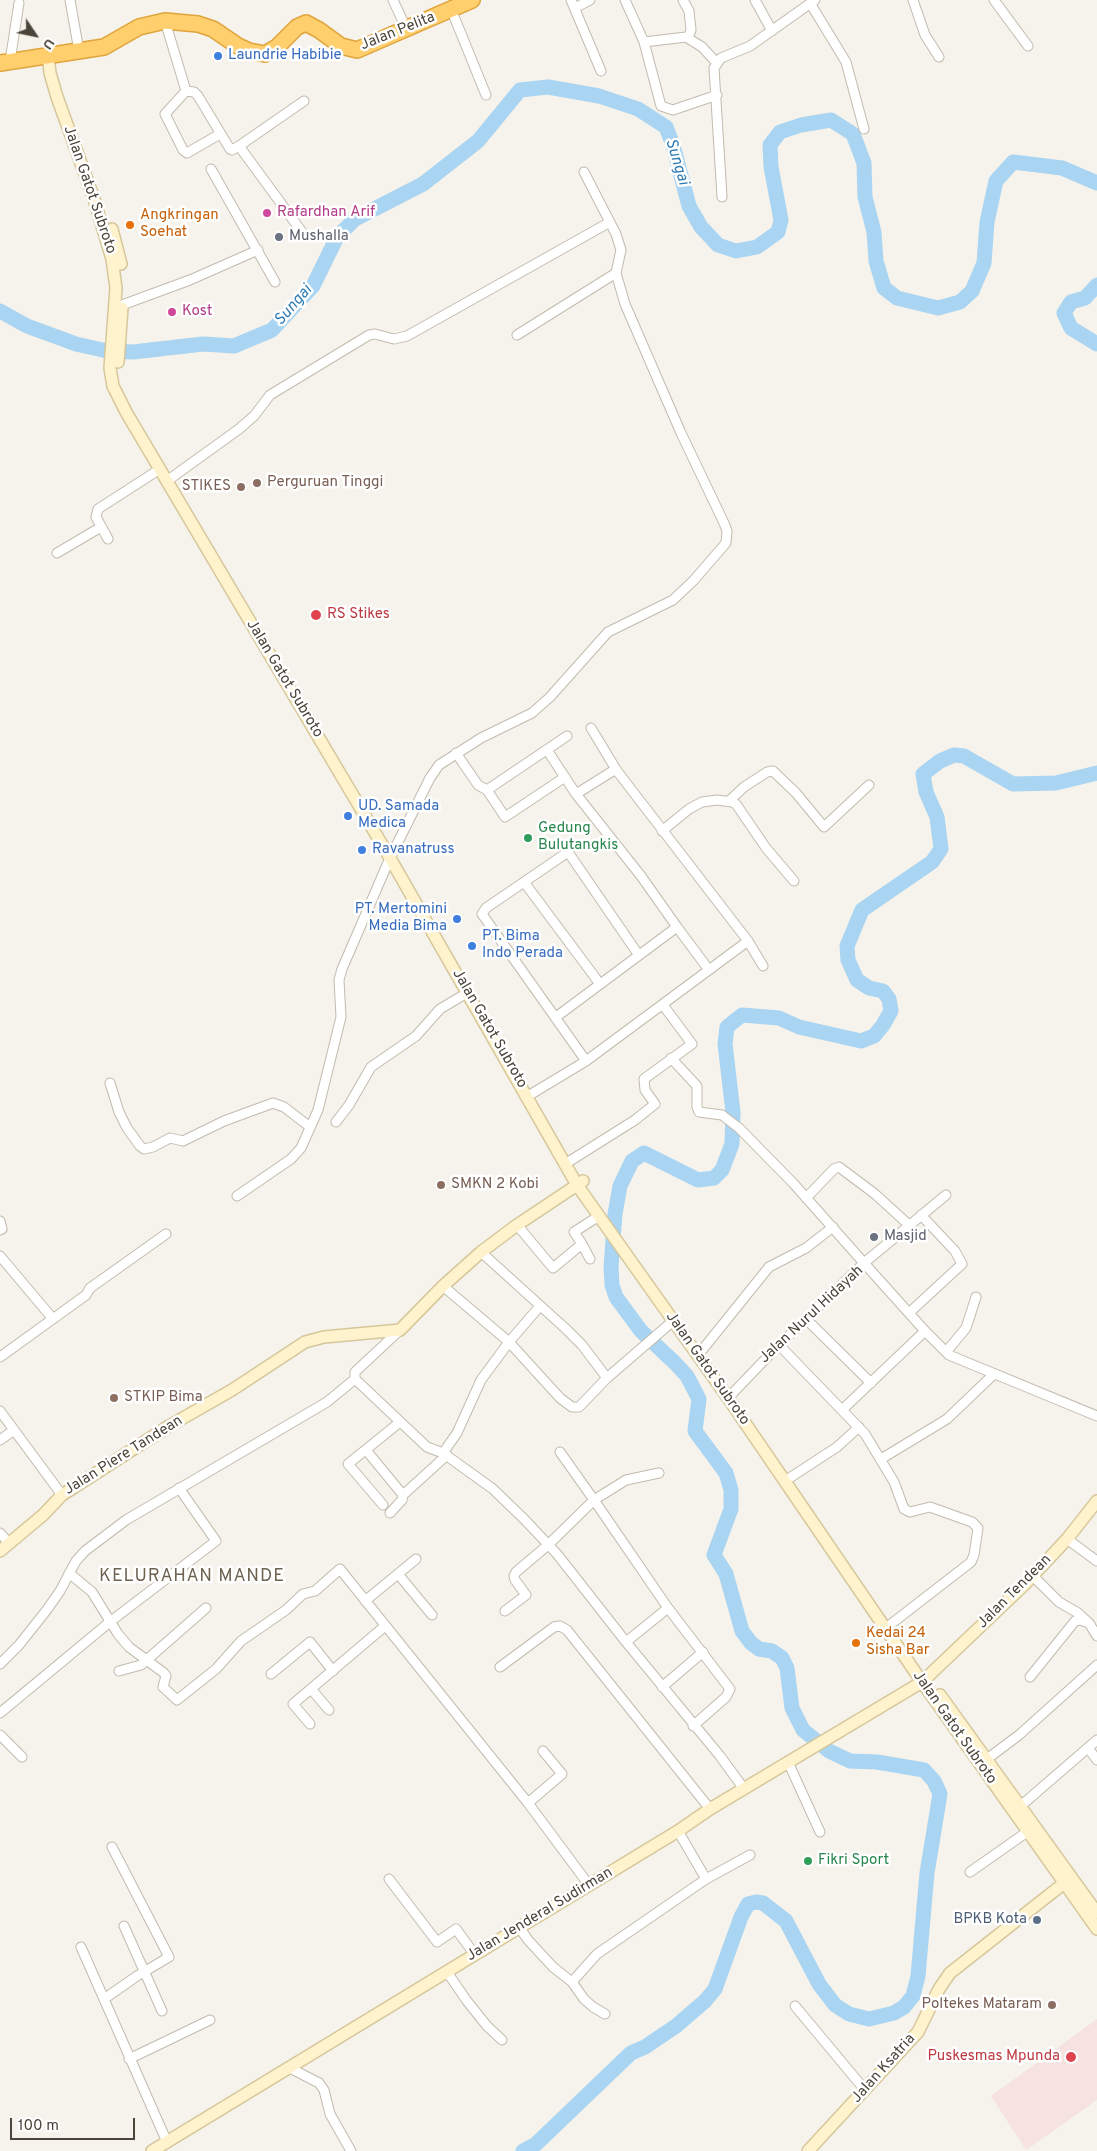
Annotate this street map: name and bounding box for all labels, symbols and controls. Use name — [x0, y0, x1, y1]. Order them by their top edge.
street label: Jalan Pelita — [358, 9, 438, 55]
north arrow — [10, 10, 60, 60]
text: U — [38, 35, 58, 53]
place label: Laundrie Habibie — [228, 47, 342, 65]
marker: Laundrie Habibie — [212, 50, 224, 62]
street label: Jalan Gatot Subroto — [59, 124, 119, 256]
water label: Sungai — [660, 136, 692, 188]
place label: Rafardhan Arif — [277, 204, 375, 222]
place label: Angkringan Soehat — [140, 207, 219, 242]
marker: Rafardhan Arif — [261, 207, 273, 219]
marker: Angkringan Soehat — [124, 219, 136, 231]
place label: Mushalla — [289, 228, 349, 246]
marker: Mushalla — [273, 231, 285, 243]
water label: Sungai — [271, 282, 317, 330]
place label: Kost — [182, 303, 212, 321]
marker: Kost — [166, 306, 178, 318]
place label: Perguruan Tinggi — [267, 474, 383, 492]
marker: Perguruan Tinggi — [251, 477, 263, 489]
place label: STIKES — [182, 478, 231, 496]
marker: STIKES — [235, 481, 247, 493]
place label: RS Stikes — [327, 606, 390, 624]
marker: RS Stikes — [309, 608, 323, 622]
street label: Jalan Gatot Subroto — [242, 617, 326, 741]
place label: UD. Samada Medica — [358, 798, 439, 833]
marker: UD. Samada Medica — [342, 810, 354, 822]
place label: Gedung Bulutangkis — [538, 820, 618, 855]
marker: Gedung Bulutangkis — [522, 832, 534, 844]
place label: Ravanatruss — [372, 841, 455, 859]
marker: Ravanatruss — [356, 844, 368, 856]
place label: PT. Mertomini Media Bima — [355, 901, 447, 936]
marker: PT. Mertomini Media Bima — [451, 913, 463, 925]
place label: PT. Bima Indo Perada — [482, 928, 563, 963]
marker: PT. Bima Indo Perada — [466, 940, 478, 952]
street label: Jalan Gatot Subroto — [448, 966, 530, 1092]
place label: SMKN 2 Kobi — [451, 1176, 539, 1194]
marker: SMKN 2 Kobi — [435, 1179, 447, 1191]
place label: Masjid — [884, 1228, 927, 1246]
marker: Masjid — [868, 1231, 880, 1243]
street label: Jalan Nurul Hidayah — [756, 1262, 868, 1368]
street label: Jalan Gatot Subroto — [661, 1309, 753, 1429]
place label: STKIP Bima — [124, 1389, 203, 1407]
marker: STKIP Bima — [108, 1392, 120, 1404]
street label: Jalan Piere Tandean — [62, 1412, 186, 1500]
street label: Jalan Tendean — [974, 1551, 1056, 1633]
district label: KELURAHAN MANDE — [97, 1566, 287, 1588]
place label: Kedai 24 Sisha Bar — [866, 1625, 930, 1660]
marker: Kedai 24 Sisha Bar — [850, 1637, 862, 1649]
street label: Jalan Gatot Subroto — [908, 1668, 1000, 1788]
place label: Fikri Sport — [818, 1852, 889, 1870]
marker: Fikri Sport — [802, 1855, 814, 1867]
street label: Jalan Jenderal Sudirman — [464, 1864, 616, 1966]
place label: BPKB Kota — [953, 1911, 1027, 1929]
marker: BPKB Kota — [1031, 1914, 1043, 1926]
place label: Poltekes Mataram — [921, 1996, 1042, 2014]
marker: Poltekes Mataram — [1046, 1999, 1058, 2011]
street label: Jalan Ksatria — [848, 2031, 920, 2107]
place label: Puskesmas Mpunda — [928, 2048, 1060, 2066]
marker: Puskesmas Mpunda — [1064, 2050, 1078, 2064]
scale bar — [12, 2108, 138, 2140]
text: 100 m — [18, 2117, 59, 2136]

